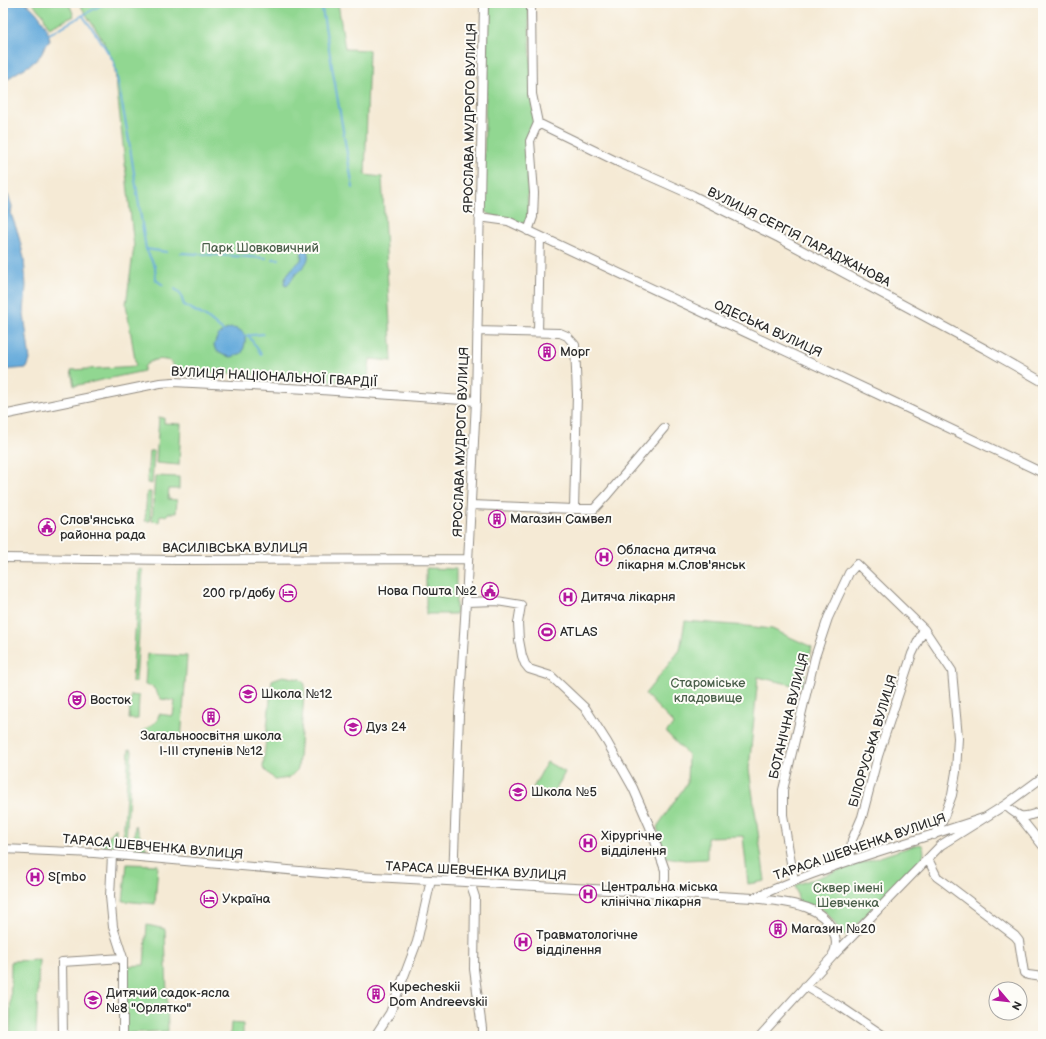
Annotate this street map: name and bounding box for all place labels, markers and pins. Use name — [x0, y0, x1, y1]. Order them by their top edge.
building icon: Морг — [537, 342, 557, 362]
place label: Морг — [560, 344, 590, 360]
building icon: Магазин Самвел — [487, 509, 507, 529]
place label: Магазин Самвел — [510, 511, 612, 527]
place label: Слов'янська районна рада — [60, 512, 146, 543]
public building icon: Слов'янська районна рада — [37, 517, 57, 537]
place label: Обласна дитяча лікарня м.Слов'янськ — [617, 542, 746, 573]
hospital icon: Обласна дитяча лікарня м.Слов'янськ — [594, 547, 614, 567]
public building icon: Нова Пошта №2 — [480, 581, 500, 601]
hotel icon: 200 гр/добу — [278, 583, 298, 603]
place label: Нова Пошта №2 — [377, 583, 477, 599]
place label: 200 гр/добу — [202, 585, 275, 601]
hospital icon: Дитяча лікарня — [558, 587, 578, 607]
place label: Дитяча лікарня — [581, 589, 676, 605]
sports icon: ATLAS — [537, 622, 557, 642]
place label: ATLAS — [560, 624, 598, 640]
school or university icon: Школа №12 — [238, 684, 258, 704]
place label: Школа №12 — [261, 686, 332, 702]
theatre icon: Восток — [67, 690, 87, 710]
place label: Восток — [90, 692, 131, 708]
building icon: Загальноосвітня школа І-ІІІ ступенів №12 — [201, 707, 221, 727]
school or university icon: Дуз 24 — [343, 717, 363, 737]
place label: Дуз 24 — [366, 719, 406, 735]
place label: Загальноосвітня школа І-ІІІ ступенів №12 — [140, 728, 282, 759]
school or university icon: Школа №5 — [508, 782, 528, 802]
place label: Школа №5 — [531, 784, 597, 800]
place label: Хірургічне відділення — [601, 828, 667, 859]
hospital icon: Хірургічне відділення — [578, 833, 598, 853]
hospital icon: S[mbo — [25, 867, 45, 887]
place label: S[mbo — [48, 869, 86, 885]
place label: Центральна міська клінічна лікарня — [601, 879, 718, 910]
hospital icon: Центральна міська клінічна лікарня — [578, 884, 598, 904]
hotel icon: Україна — [199, 889, 219, 909]
place label: Україна — [222, 891, 271, 907]
building icon: Магазин №20 — [768, 919, 788, 939]
place label: Магазин №20 — [791, 921, 876, 937]
place label: Травматологічне відділення — [536, 927, 638, 958]
hospital icon: Травматологічне відділення — [513, 932, 533, 952]
place label: Kupecheskii Dom Andreevskii — [389, 979, 488, 1010]
building icon: Kupecheskii Dom Andreevskii — [366, 984, 386, 1004]
place label: Дитячий садок-ясла №8 "Орлятко" — [106, 985, 230, 1016]
school or university icon: Дитячий садок-ясла №8 "Орлятко" — [83, 990, 103, 1010]

